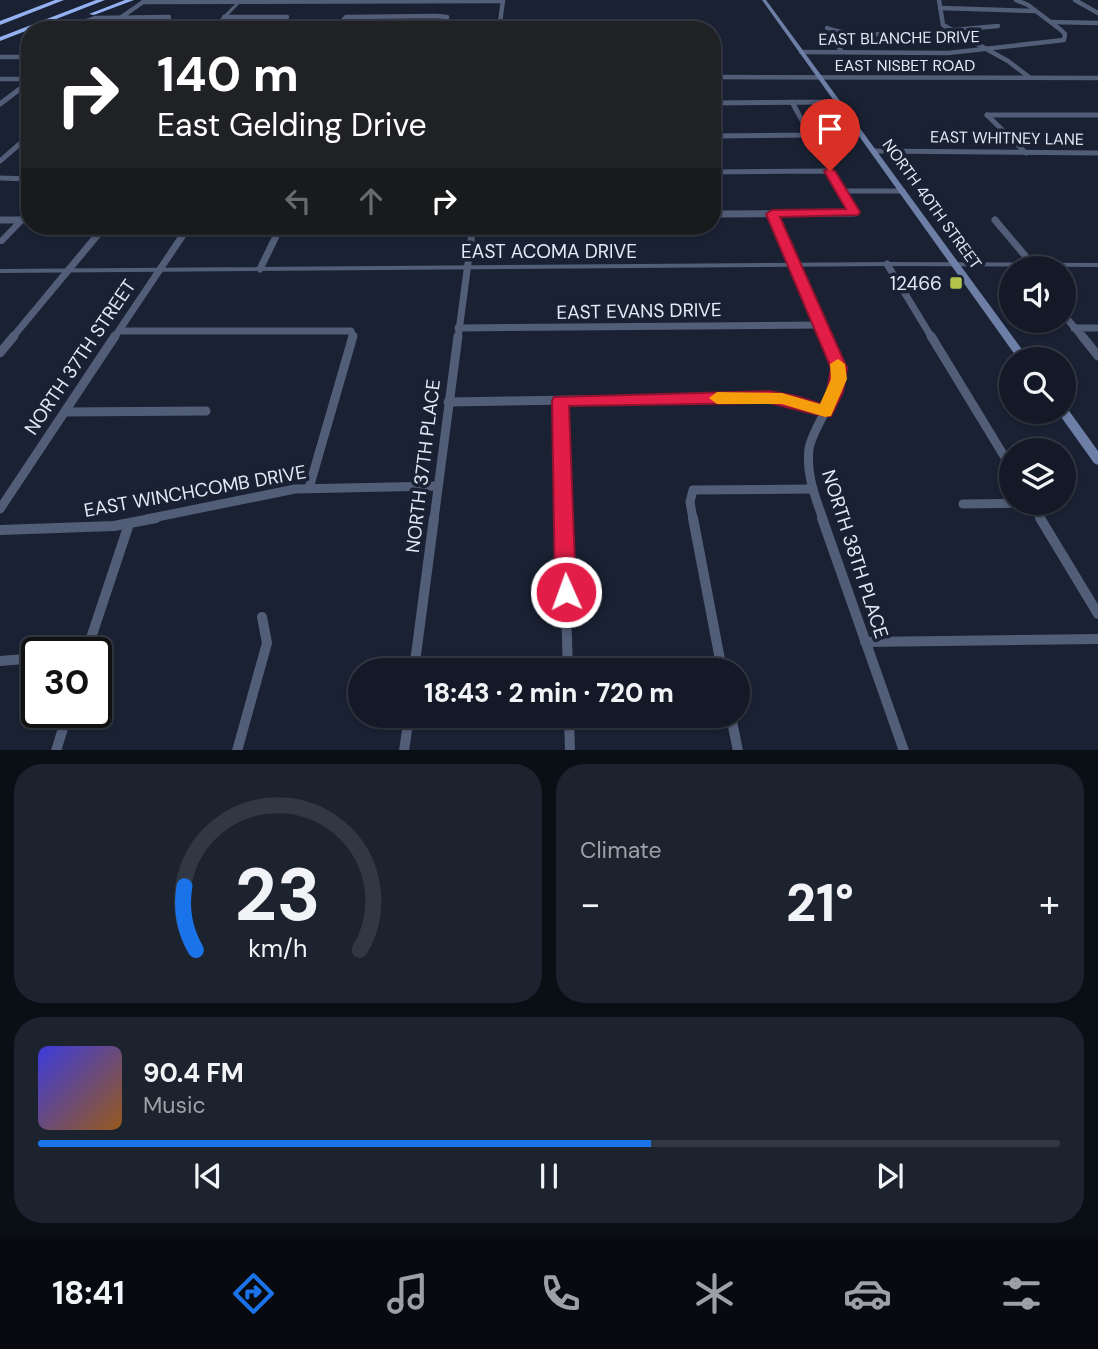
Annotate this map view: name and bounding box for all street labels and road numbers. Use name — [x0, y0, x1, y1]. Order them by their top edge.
street label: EAST BLANCHE DRIVE — [818, 26, 980, 50]
street label: EAST NISBET ROAD — [835, 55, 975, 76]
street label: EAST WHITNEY LANE — [930, 126, 1084, 150]
street label: NORTH 40TH STREET — [878, 135, 986, 273]
street label: EAST ACOMA DRIVE — [461, 239, 637, 264]
street label: NORTH 37TH STREET — [19, 274, 142, 440]
street label: EAST EVANS DRIVE — [556, 297, 722, 325]
street label: NORTH 37TH PLACE — [400, 378, 446, 554]
street label: EAST WINCHCOMB DRIVE — [82, 459, 308, 523]
street label: NORTH 38TH PLACE — [816, 467, 894, 641]

